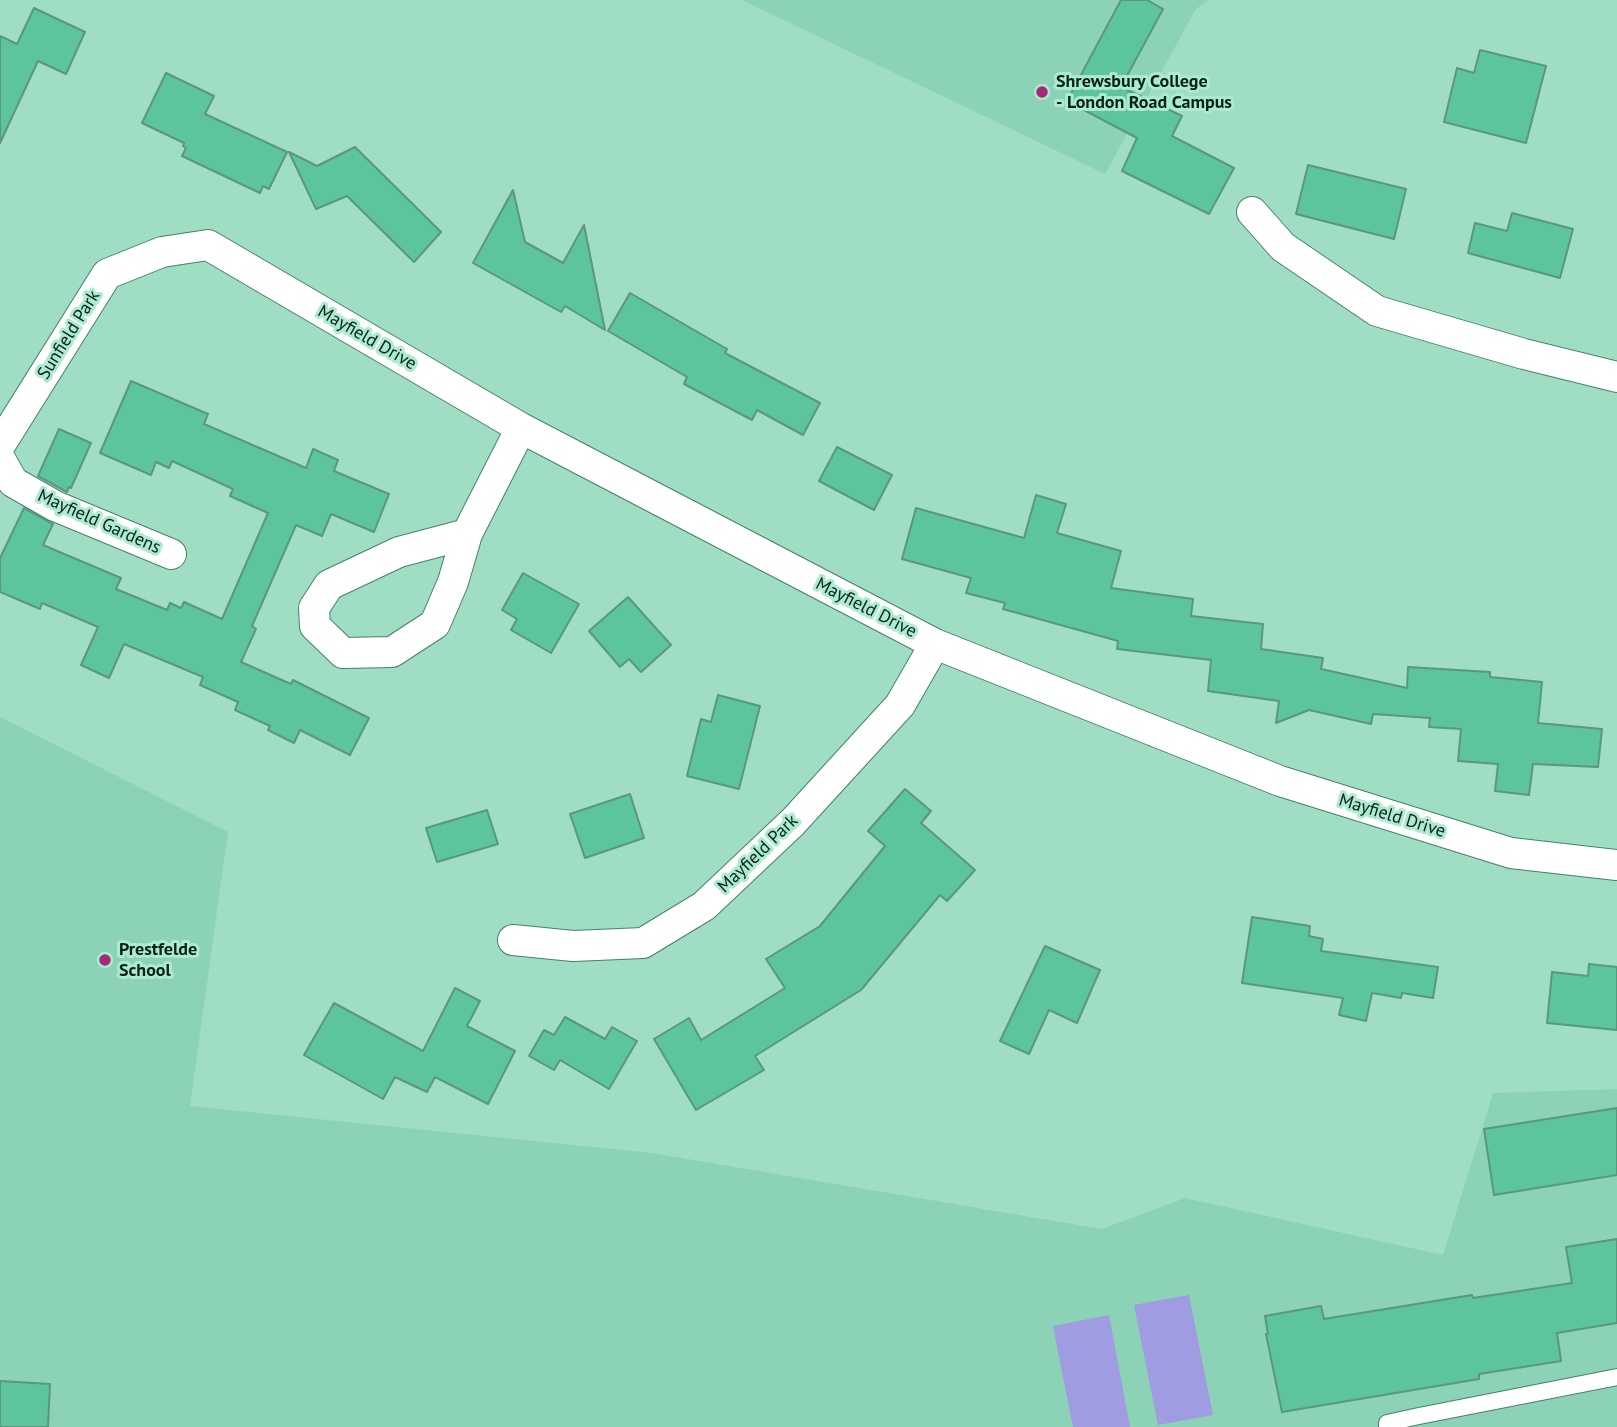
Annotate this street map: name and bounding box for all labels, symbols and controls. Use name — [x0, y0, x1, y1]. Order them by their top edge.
place label: Shrewsbury College - London Road Campus — [1056, 71, 1232, 114]
marker: Shrewsbury College - London Road Campus — [1034, 84, 1050, 100]
street label: Sunfield Park — [33, 287, 105, 383]
street label: Mayfield Drive — [314, 301, 420, 375]
street label: Mayfield Gardens — [34, 485, 164, 559]
street label: Mayfield Drive — [812, 573, 920, 643]
street label: Mayfield Drive — [1336, 790, 1448, 842]
street label: Mayfield Park — [713, 810, 803, 898]
place label: Prestfelde School — [119, 939, 197, 982]
marker: Prestfelde School — [97, 952, 113, 968]

